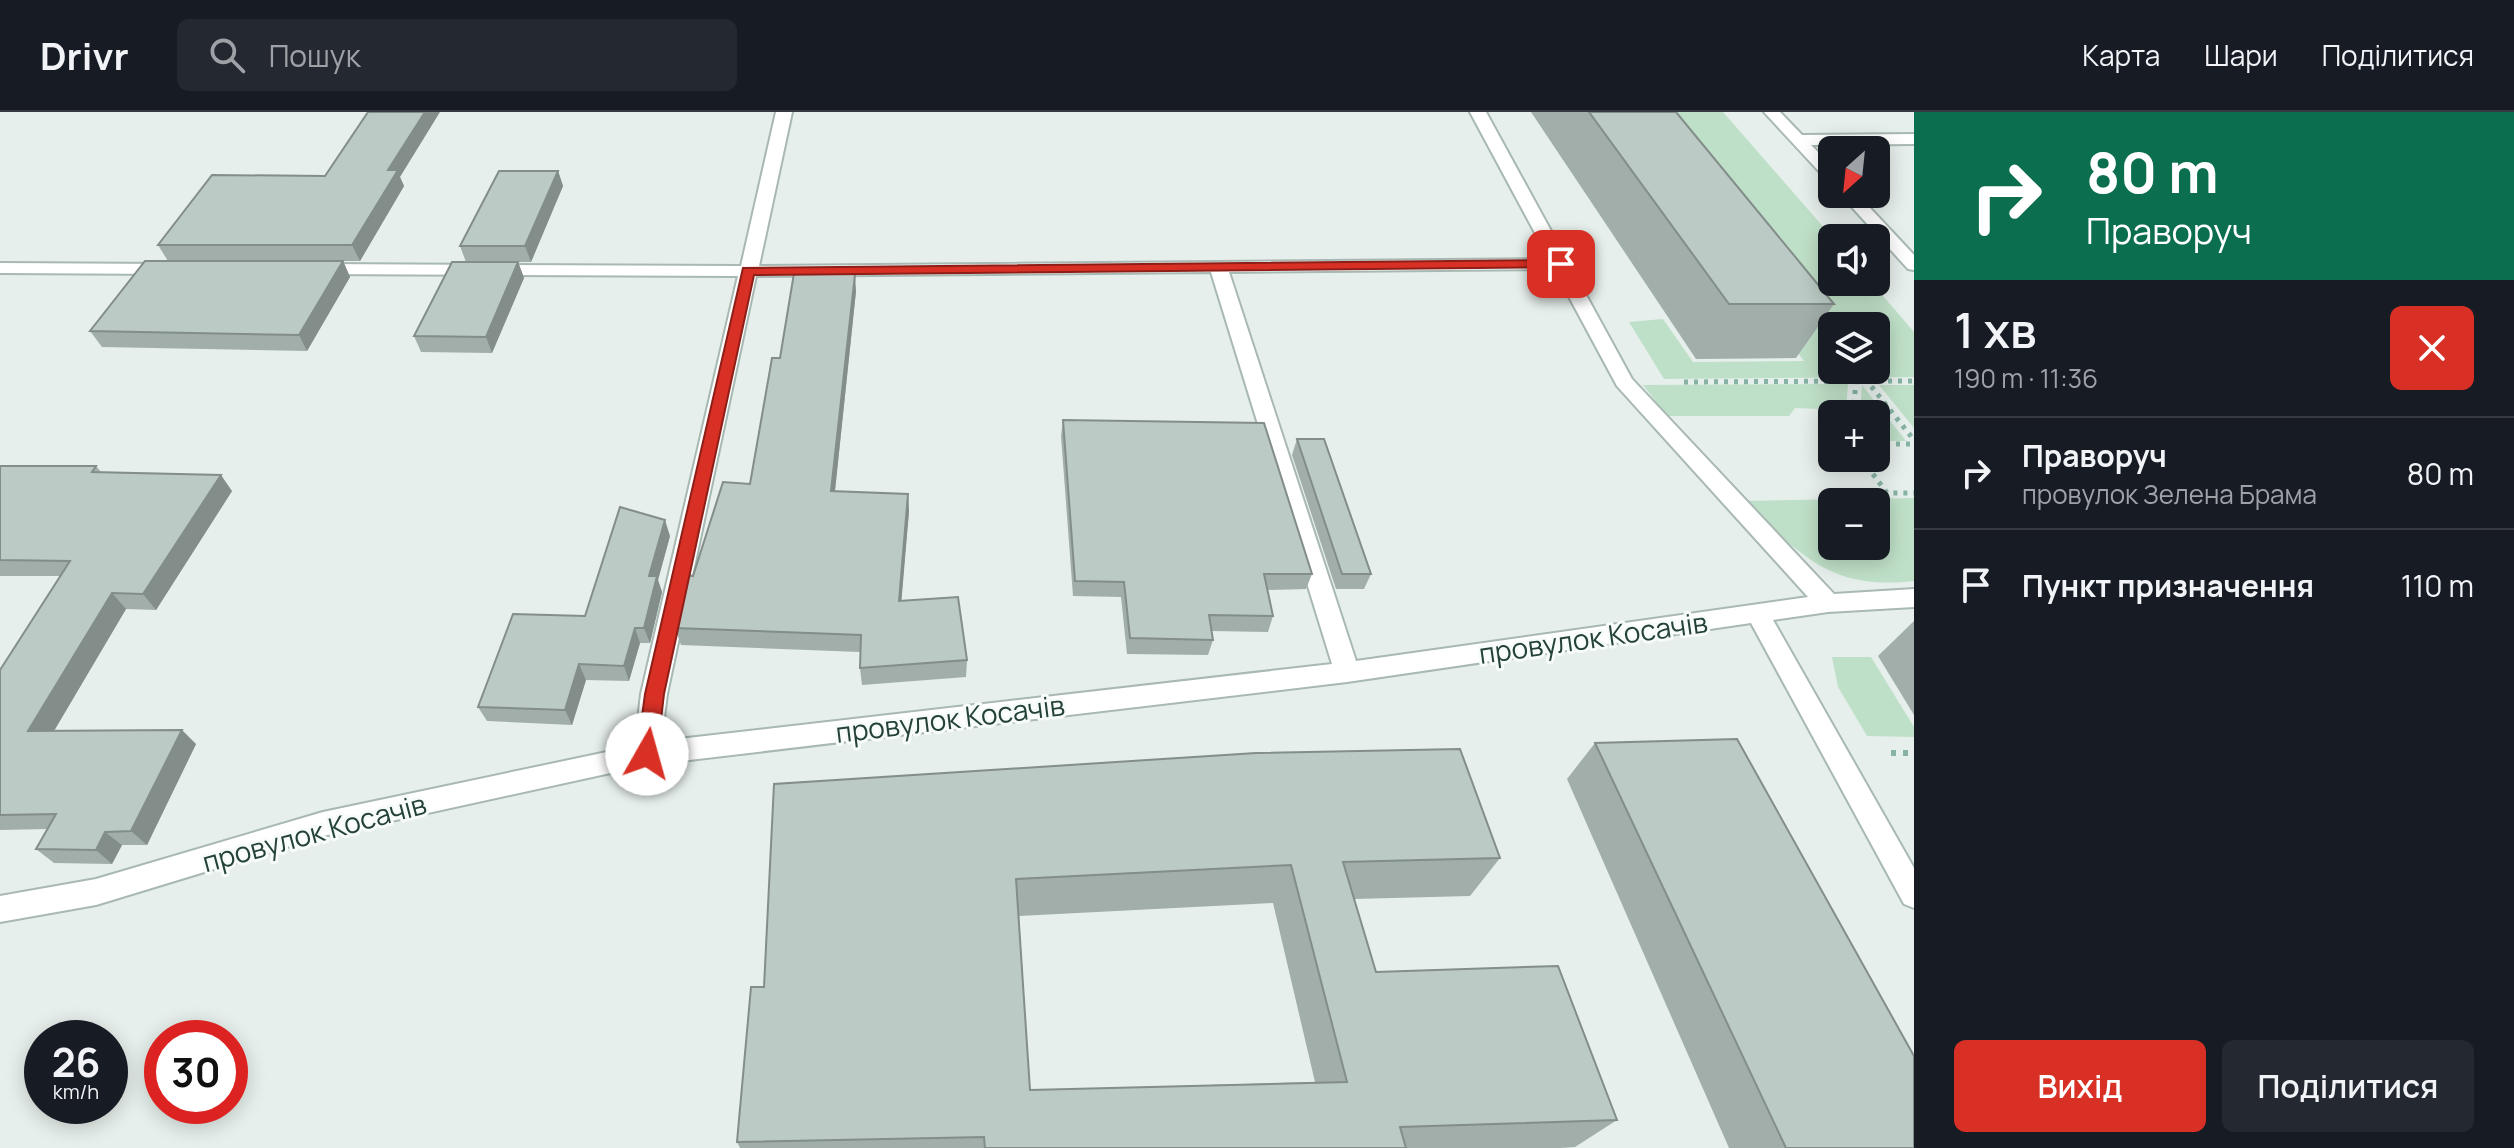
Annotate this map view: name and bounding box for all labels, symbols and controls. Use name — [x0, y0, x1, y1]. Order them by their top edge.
search box — [177, 19, 737, 91]
text: Drivr — [40, 29, 129, 81]
icon: search — [205, 33, 249, 77]
text: Пошук — [269, 35, 361, 76]
text: Карта — [2082, 36, 2160, 74]
text: Шари — [2204, 36, 2278, 74]
text: Поділитися — [2322, 36, 2474, 74]
text: 80 m — [2086, 133, 2219, 210]
north arrow — [1818, 136, 1890, 208]
map controls — [1818, 136, 1890, 560]
icon: right — [1954, 144, 2058, 248]
text: Праворуч — [2086, 206, 2252, 255]
button: sound — [1818, 224, 1890, 296]
pin — [1527, 230, 1595, 298]
icon: arrive — [1539, 242, 1583, 286]
text: 1 хв — [1954, 297, 2037, 362]
button: close — [2390, 306, 2474, 390]
button: layers — [1818, 312, 1890, 384]
text: 190 m · 11:36 — [1954, 360, 2098, 396]
button: + — [1818, 400, 1890, 472]
text: Праворуч — [2022, 435, 2167, 476]
icon: right — [1954, 451, 1998, 495]
text: 80 m — [2407, 453, 2474, 494]
text: провулок Зелена Брама — [2022, 476, 2317, 512]
button: − — [1818, 488, 1890, 560]
icon: arrive — [1954, 563, 1998, 607]
text: Пункт призначення — [2022, 565, 2314, 606]
text: 110 m — [2401, 565, 2474, 606]
street label: провулок Косачів — [1476, 602, 1710, 672]
street label: провулок Косачів — [833, 685, 1067, 751]
position arrow — [605, 712, 689, 796]
street label: провулок Косачів — [198, 784, 430, 880]
speed limit sign: 30 — [144, 1020, 248, 1124]
text: 26 — [52, 1034, 100, 1089]
button: Вихід — [1954, 1040, 2206, 1132]
button: Поділитися — [2222, 1040, 2474, 1132]
text: km/h — [53, 1078, 99, 1105]

